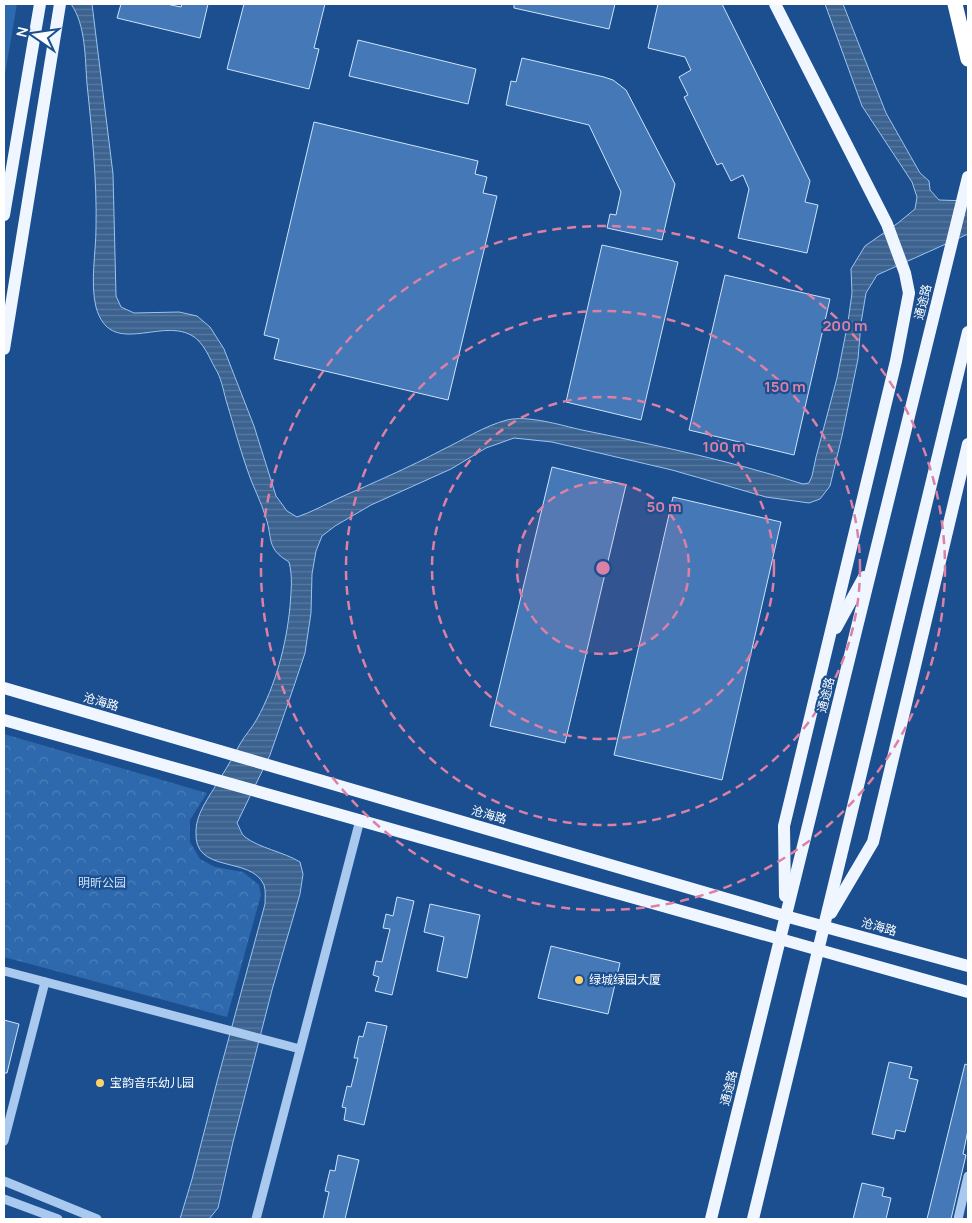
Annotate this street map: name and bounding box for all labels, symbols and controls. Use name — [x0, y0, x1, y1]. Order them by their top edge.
north arrow — [10, 10, 60, 60]
text: N — [11, 25, 32, 39]
street label: 通途路 — [910, 282, 935, 321]
text: 200 m — [822, 315, 868, 336]
text: 150 m — [764, 376, 806, 397]
text: 100 m — [703, 436, 745, 457]
text: 50 m — [646, 496, 682, 517]
centre of rings — [594, 559, 612, 577]
street label: 通途路 — [813, 675, 838, 714]
street label: 沧海路 — [81, 688, 121, 715]
street label: 沧海路 — [469, 801, 509, 828]
park label: 明昕公园 — [78, 874, 126, 891]
street label: 沧海路 — [860, 914, 899, 939]
place label: 绿城绿园大厦 — [589, 971, 661, 988]
marker: 绿城绿园大厦 — [573, 974, 585, 986]
street label: 通途路 — [716, 1068, 741, 1107]
place label: 宝韵音乐幼儿园 — [110, 1074, 194, 1091]
marker: 宝韵音乐幼儿园 — [94, 1077, 106, 1089]

